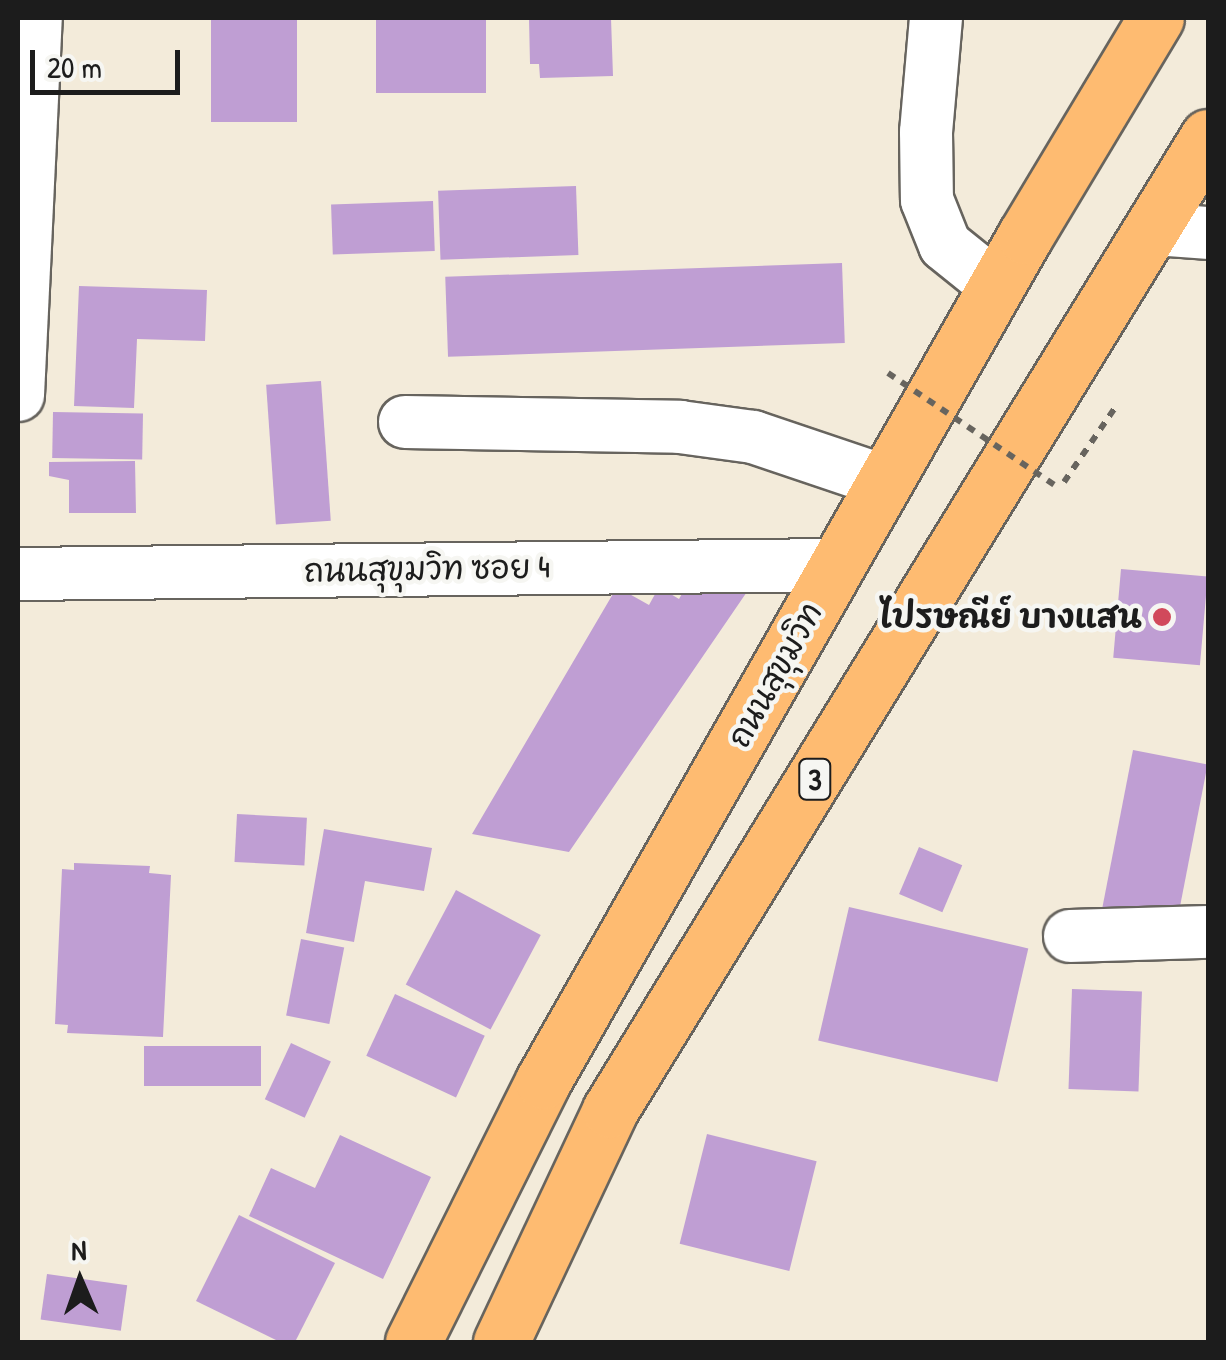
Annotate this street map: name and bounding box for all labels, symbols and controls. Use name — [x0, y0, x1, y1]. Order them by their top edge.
scale bar — [35, 30, 185, 92]
text: 20 m — [47, 47, 102, 87]
street label: ถนนสุขุมวิท ซอย 4 — [304, 548, 550, 590]
street label: ถนนสุขุมวิท — [719, 596, 831, 754]
place label: ไปรษณีย์ บางแสน — [879, 598, 1142, 636]
marker: ไปรษณีย์ บางแสน — [1151, 606, 1173, 628]
road number: 3 — [798, 754, 832, 804]
north arrow — [30, 1230, 130, 1330]
text: N — [71, 1231, 87, 1269]

